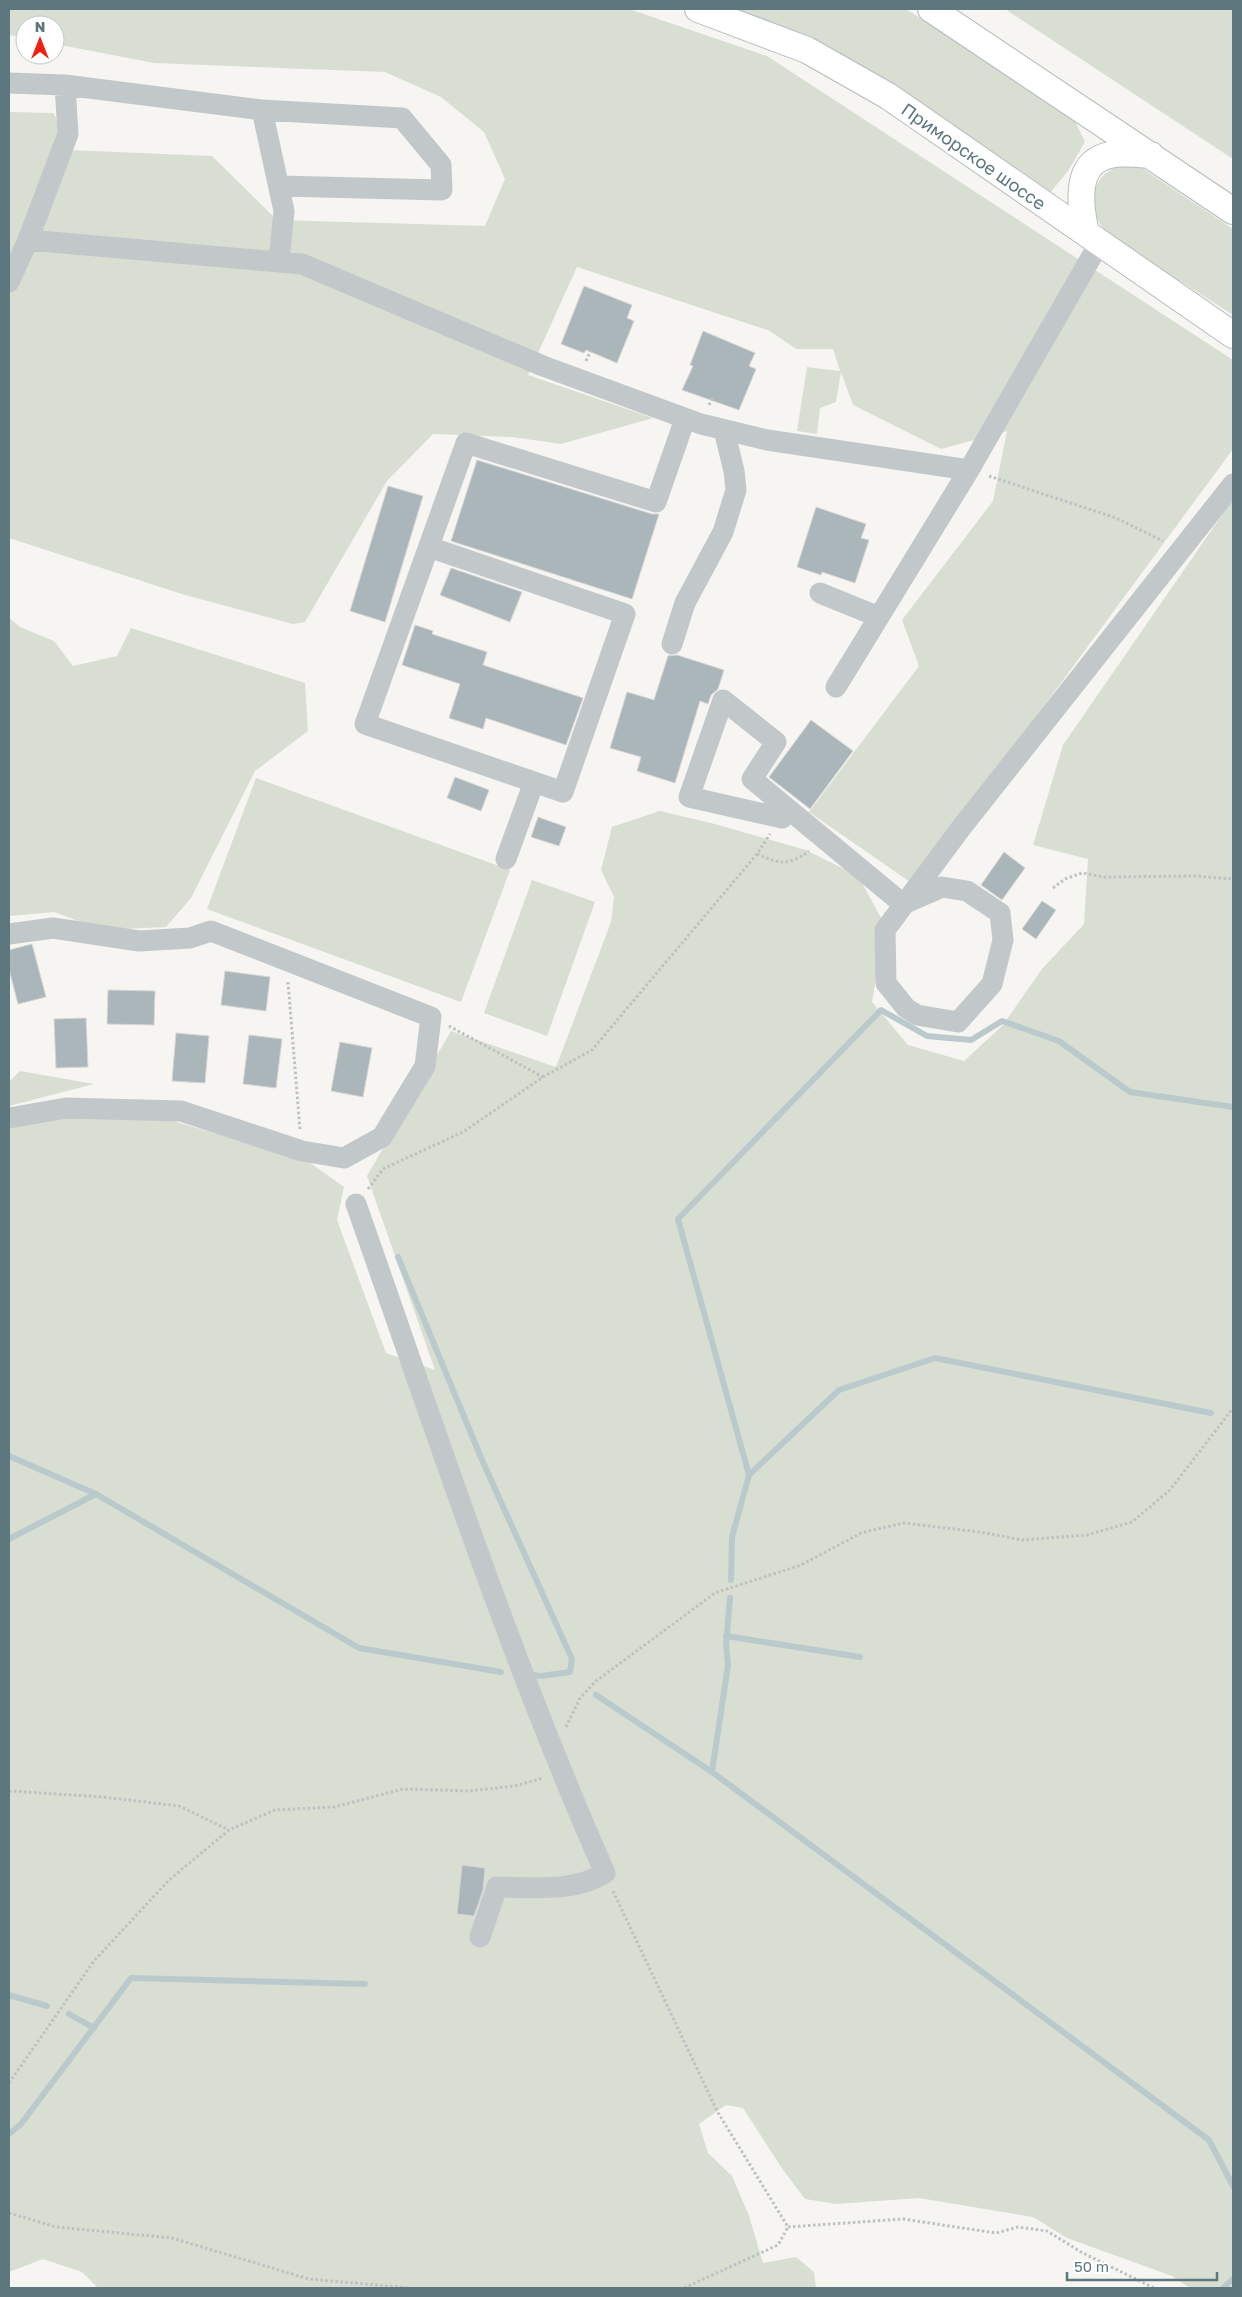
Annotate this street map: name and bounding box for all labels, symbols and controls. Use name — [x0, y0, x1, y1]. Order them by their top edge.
north arrow — [15, 15, 65, 65]
text: N — [35, 18, 45, 35]
street label: Приморское шоссе — [898, 98, 1050, 214]
scale bar — [1067, 2250, 1217, 2282]
text: 50 m — [1074, 2257, 1109, 2275]

